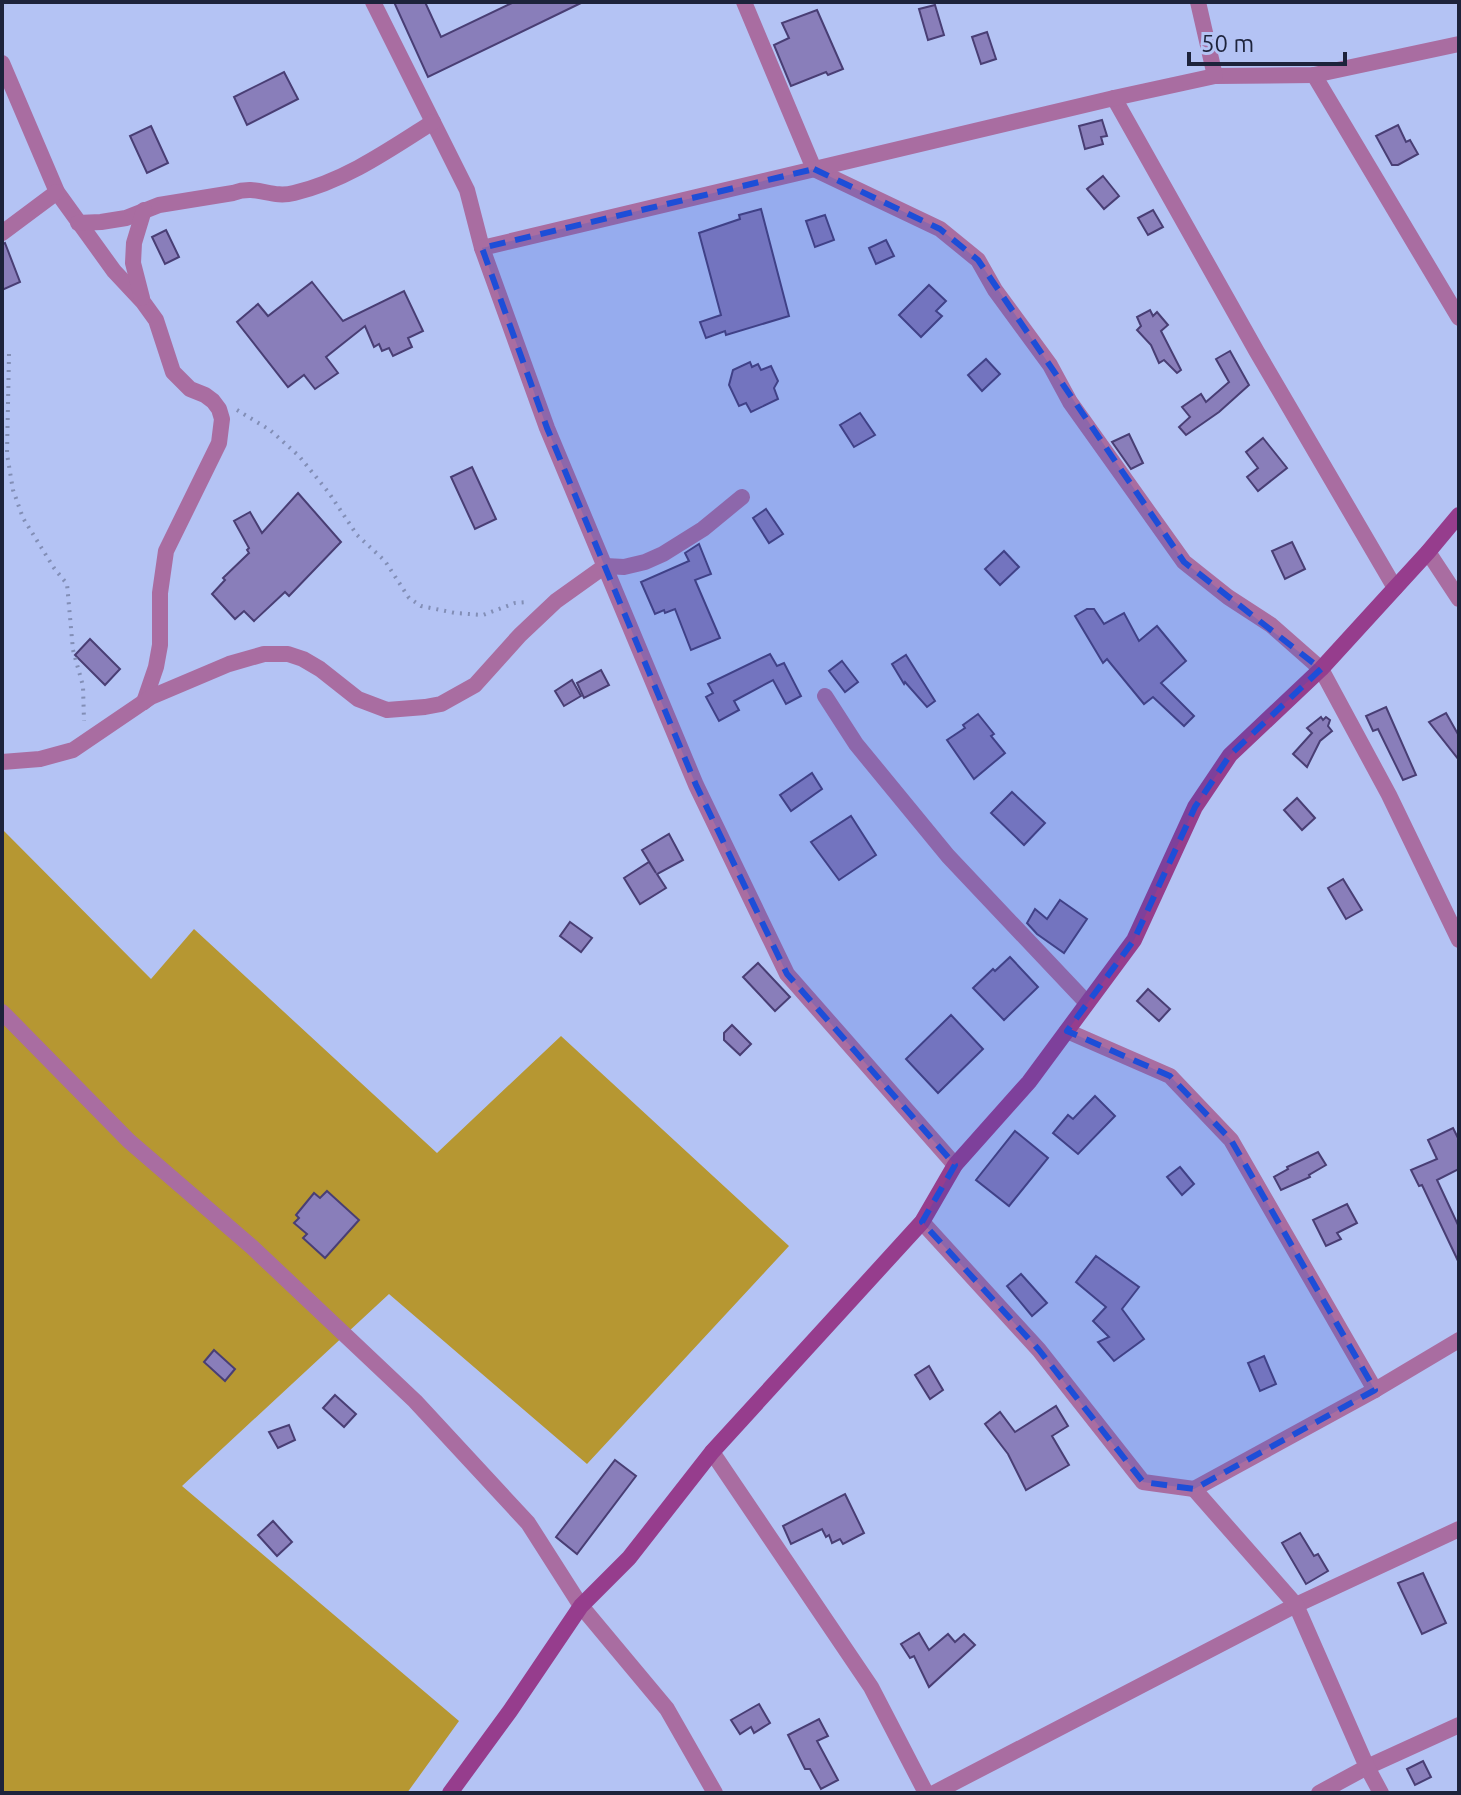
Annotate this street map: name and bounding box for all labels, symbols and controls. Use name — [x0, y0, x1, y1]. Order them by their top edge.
scale bar — [1189, 16, 1345, 66]
text: 50 m — [1201, 30, 1254, 57]

